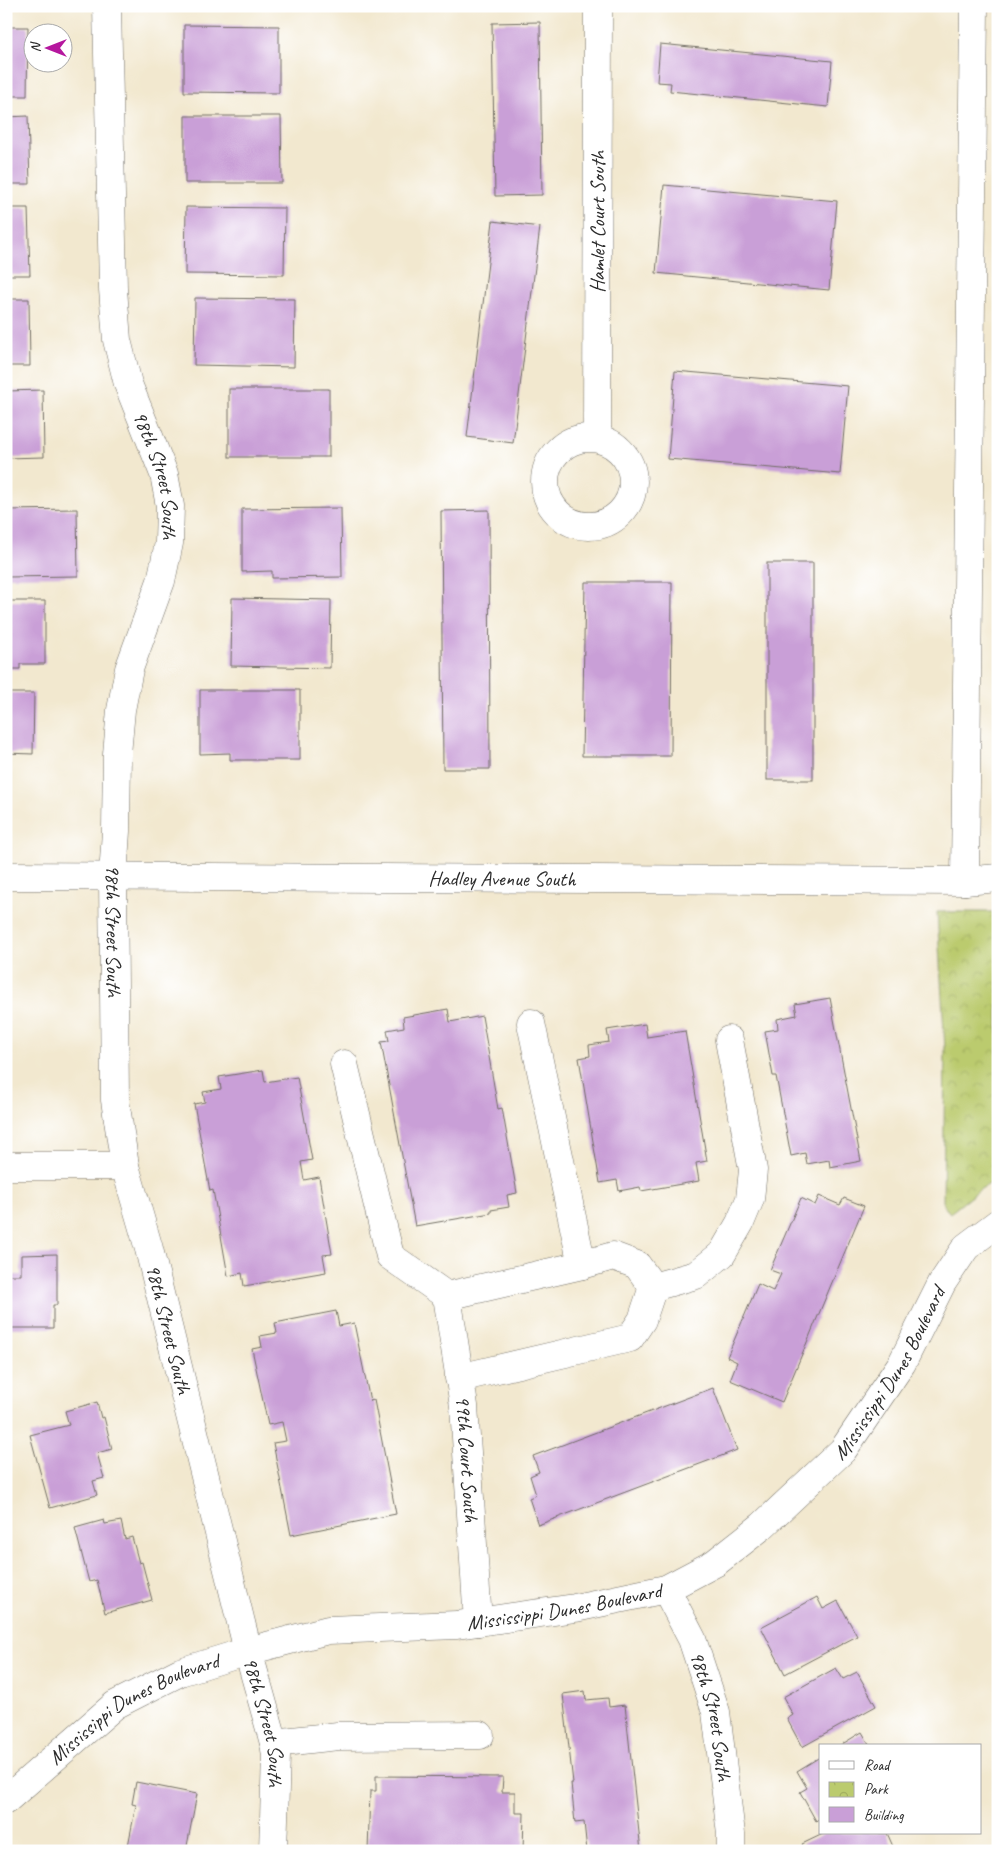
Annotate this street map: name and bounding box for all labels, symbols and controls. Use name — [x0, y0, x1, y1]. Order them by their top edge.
north arrow — [22, 22, 72, 72]
text: N — [27, 41, 44, 52]
street label: Hamlet Court South — [584, 150, 611, 293]
street label: 98th Street South — [127, 407, 184, 541]
street label: 98th Street South — [100, 863, 127, 998]
street label: Hadley Avenue South — [428, 865, 577, 892]
street label: 98th Street South — [140, 1261, 197, 1398]
street label: Mississippi Dunes Boulevard — [828, 1280, 952, 1465]
street label: 99th Court South — [449, 1393, 485, 1523]
street label: Mississippi Dunes Boulevard — [465, 1577, 666, 1636]
street label: Mississippi Dunes Boulevard — [43, 1647, 225, 1770]
street label: 98th Street South — [684, 1647, 738, 1784]
street label: 98th Street South — [237, 1654, 289, 1789]
legend — [819, 1744, 982, 1834]
text: Road — [864, 1756, 891, 1775]
text: Park — [864, 1780, 889, 1799]
text: Building — [864, 1806, 904, 1825]

